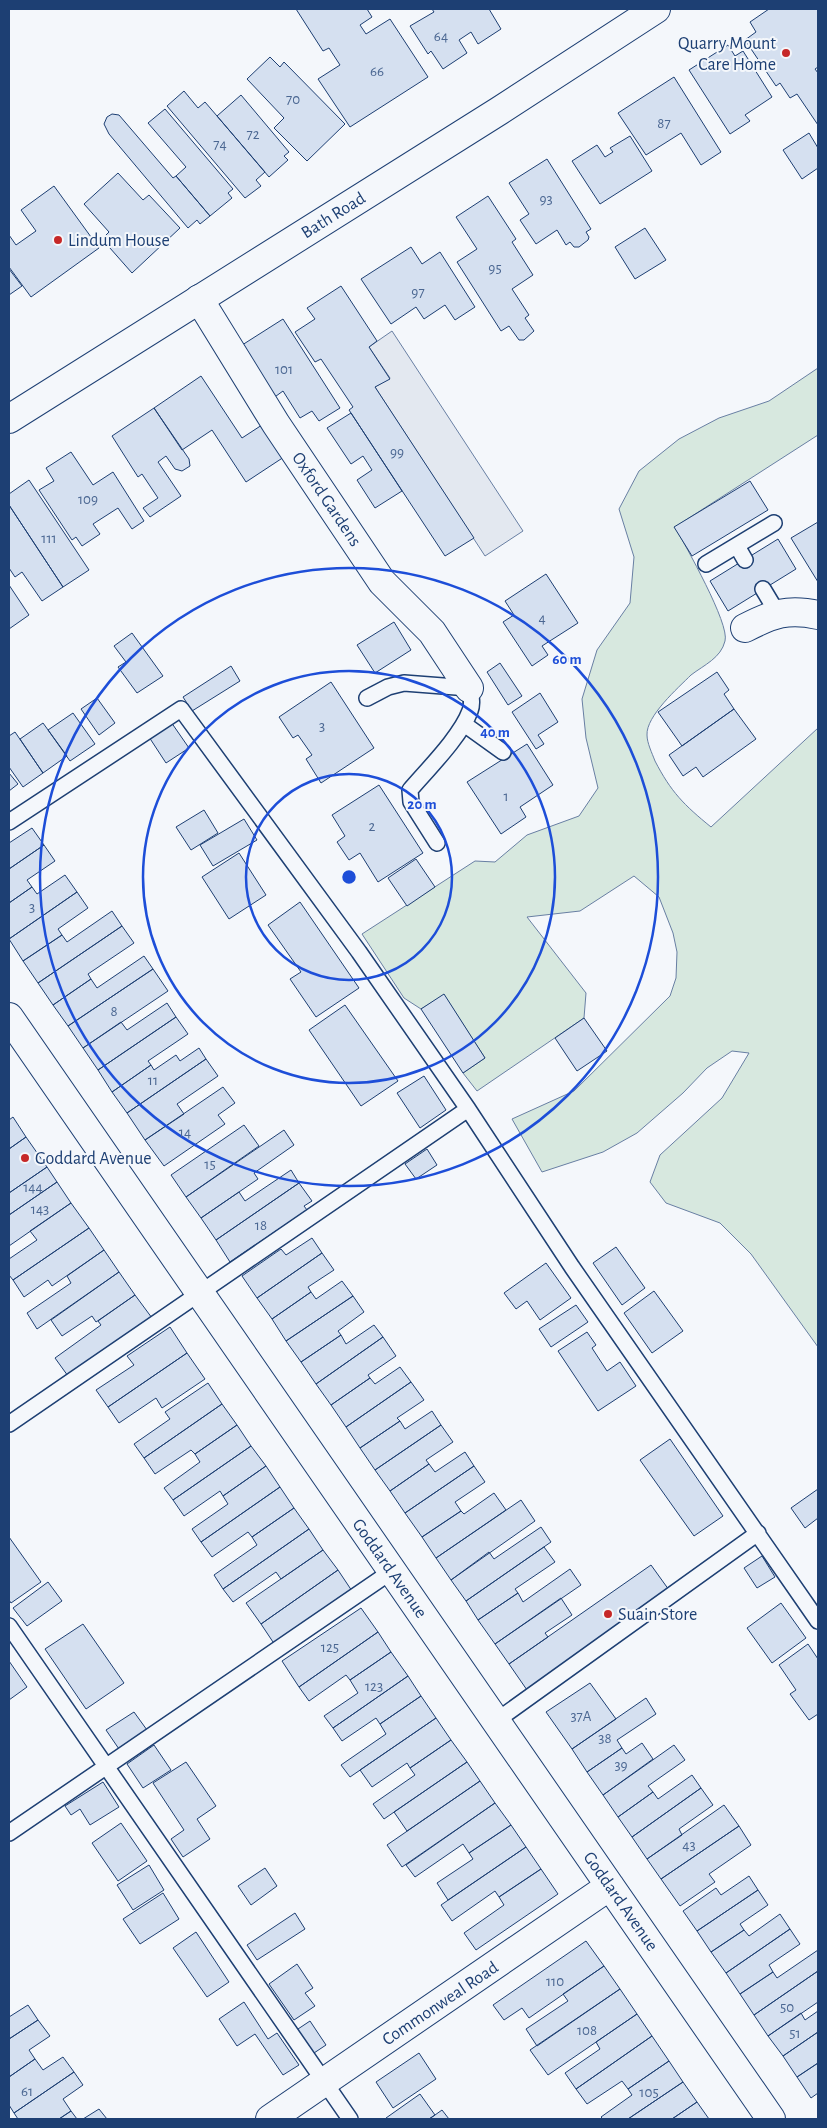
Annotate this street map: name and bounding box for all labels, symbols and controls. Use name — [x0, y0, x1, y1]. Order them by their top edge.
house number: 64 — [434, 29, 448, 44]
place label: Quarry Mount Care Home — [678, 35, 776, 74]
marker: Quarry Mount Care Home — [780, 47, 792, 59]
house number: 66 — [370, 64, 384, 79]
house number: 70 — [286, 92, 300, 107]
house number: 87 — [657, 116, 671, 131]
house number: 72 — [246, 127, 260, 142]
house number: 74 — [213, 137, 227, 152]
street label: Bath Road — [298, 189, 369, 243]
house number: 93 — [539, 192, 553, 207]
place label: Lindum House — [68, 232, 170, 250]
marker: Lindum House — [52, 234, 64, 246]
house number: 95 — [488, 261, 502, 276]
house number: 97 — [411, 285, 425, 300]
house number: 101 — [275, 362, 293, 377]
house number: 99 — [390, 445, 404, 460]
street label: Oxford Gardens — [288, 449, 364, 550]
house number: 109 — [78, 492, 98, 507]
house number: 111 — [41, 531, 57, 546]
house number: 4 — [538, 611, 546, 626]
text: 60 m — [552, 652, 582, 667]
house number: 3 — [319, 719, 325, 734]
text: 40 m — [480, 725, 510, 740]
house number: 1 — [503, 789, 509, 804]
text: 20 m — [407, 797, 437, 812]
house number: 2 — [369, 819, 376, 834]
centre of rings — [340, 868, 358, 886]
house number: 3 — [29, 900, 35, 915]
house number: 8 — [110, 1004, 118, 1019]
house number: 11 — [148, 1073, 158, 1088]
house number: 14 — [179, 1125, 191, 1140]
place label: Goddard Avenue — [35, 1150, 152, 1168]
marker: Goddard Avenue — [19, 1152, 31, 1164]
house number: 15 — [204, 1157, 216, 1172]
house number: 144 — [23, 1180, 43, 1195]
house number: 143 — [31, 1202, 49, 1217]
house number: 18 — [255, 1218, 267, 1233]
street label: Goddard Avenue — [348, 1516, 430, 1622]
place label: Suain Store — [618, 1606, 697, 1624]
marker: Suain Store — [602, 1608, 614, 1620]
house number: 125 — [321, 1640, 339, 1655]
house number: 123 — [365, 1679, 383, 1694]
house number: 37A — [570, 1709, 592, 1724]
house number: 38 — [598, 1731, 612, 1746]
house number: 39 — [614, 1758, 628, 1773]
house number: 43 — [682, 1838, 696, 1853]
street label: Goddard Avenue — [579, 1849, 661, 1955]
street label: Commonweal Road — [379, 1958, 502, 2049]
house number: 110 — [546, 1974, 564, 1989]
house number: 50 — [780, 2000, 794, 2015]
house number: 108 — [577, 2023, 597, 2038]
house number: 51 — [789, 2026, 801, 2041]
house number: 61 — [21, 2084, 33, 2099]
house number: 105 — [639, 2085, 659, 2100]

